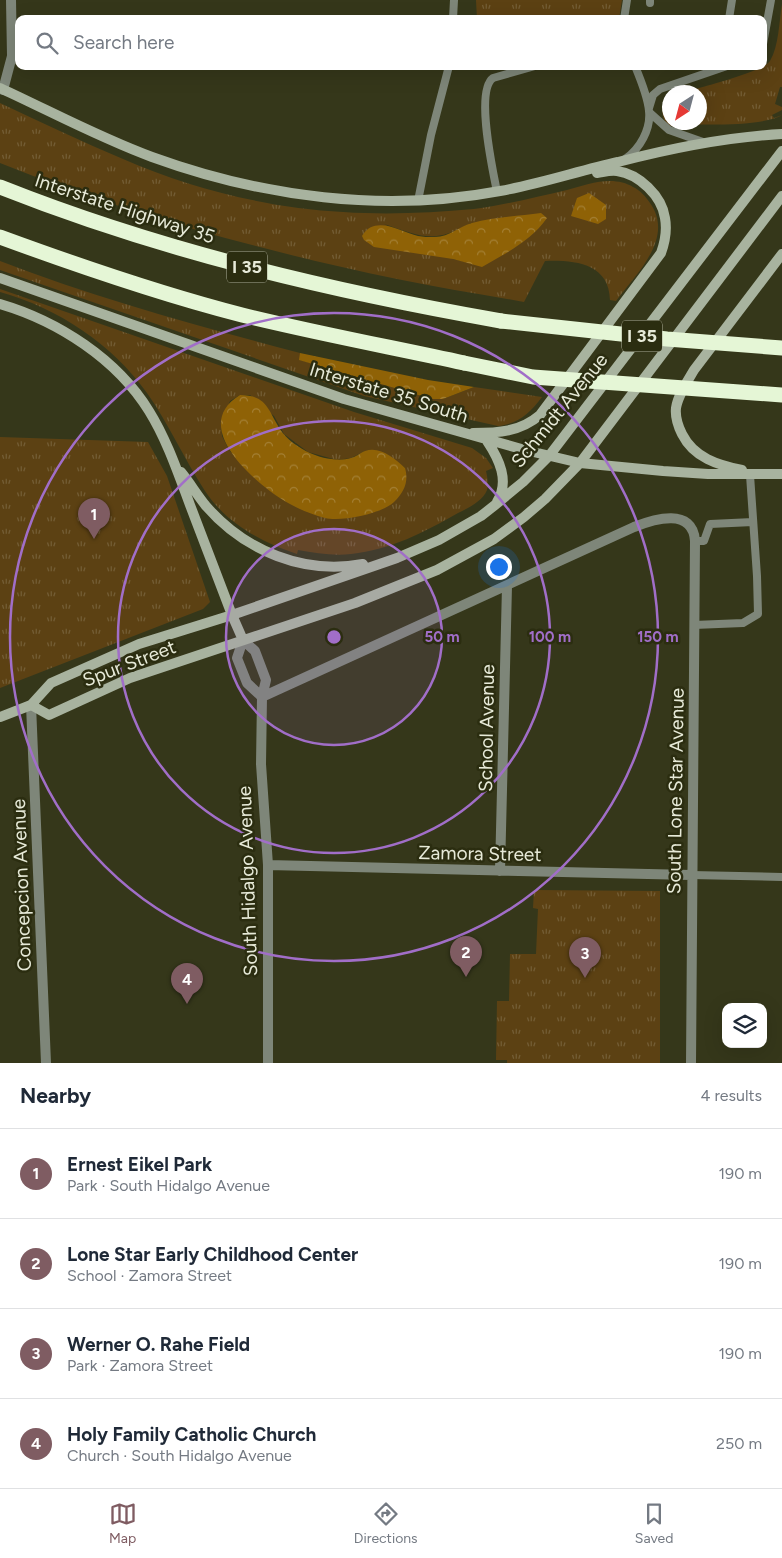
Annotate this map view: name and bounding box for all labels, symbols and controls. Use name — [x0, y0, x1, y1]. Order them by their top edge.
search box — [15, 15, 767, 70]
icon: search — [33, 29, 61, 57]
text: Search here — [73, 31, 175, 54]
north arrow — [662, 85, 707, 130]
street label: Interstate Highway 35 — [32, 168, 218, 248]
road number: I 35 — [227, 252, 267, 282]
road number: I 35 — [622, 321, 662, 352]
street label: Schmidt Avenue — [506, 349, 613, 472]
street label: Interstate 35 South — [307, 357, 471, 428]
pin: 1 — [78, 498, 110, 539]
your location — [486, 554, 512, 580]
centre of rings — [325, 628, 343, 646]
text: 50 m — [424, 628, 460, 646]
text: 100 m — [529, 628, 571, 646]
text: 150 m — [637, 628, 679, 646]
street label: Spur Street — [79, 635, 179, 692]
street label: School Avenue — [474, 664, 499, 792]
street label: South Lone Star Avenue — [662, 688, 689, 894]
street label: South Hidalgo Avenue — [233, 785, 262, 977]
street label: Concepcion Avenue — [7, 798, 36, 972]
street label: Zamora Street — [418, 841, 542, 866]
pin: 2 — [450, 936, 482, 977]
pin: 3 — [569, 937, 601, 978]
pin: 4 — [171, 963, 203, 1004]
map controls — [722, 1003, 767, 1048]
button: layers — [722, 1003, 767, 1048]
text: Nearby — [20, 1083, 91, 1108]
text: 4 results — [701, 1086, 762, 1105]
text: Ernest Eikel Park — [67, 1153, 212, 1176]
text: 1 — [33, 1164, 39, 1183]
text: 190 m — [719, 1164, 762, 1183]
text: Park · South Hidalgo Avenue — [67, 1176, 270, 1195]
text: Lone Star Early Childhood Center — [67, 1243, 358, 1266]
text: 2 — [31, 1254, 41, 1273]
text: 190 m — [719, 1254, 762, 1273]
text: School · Zamora Street — [67, 1266, 232, 1285]
text: Werner O. Rahe Field — [67, 1333, 250, 1356]
text: 3 — [32, 1344, 40, 1363]
text: 190 m — [719, 1344, 762, 1363]
text: Park · Zamora Street — [67, 1356, 213, 1375]
text: Holy Family Catholic Church — [67, 1423, 316, 1446]
text: 4 — [31, 1434, 41, 1453]
text: 250 m — [716, 1434, 762, 1453]
text: Church · South Hidalgo Avenue — [67, 1446, 292, 1465]
tab: Map — [109, 1500, 137, 1547]
tab: Directions — [354, 1500, 418, 1547]
tab: Saved — [635, 1500, 673, 1547]

